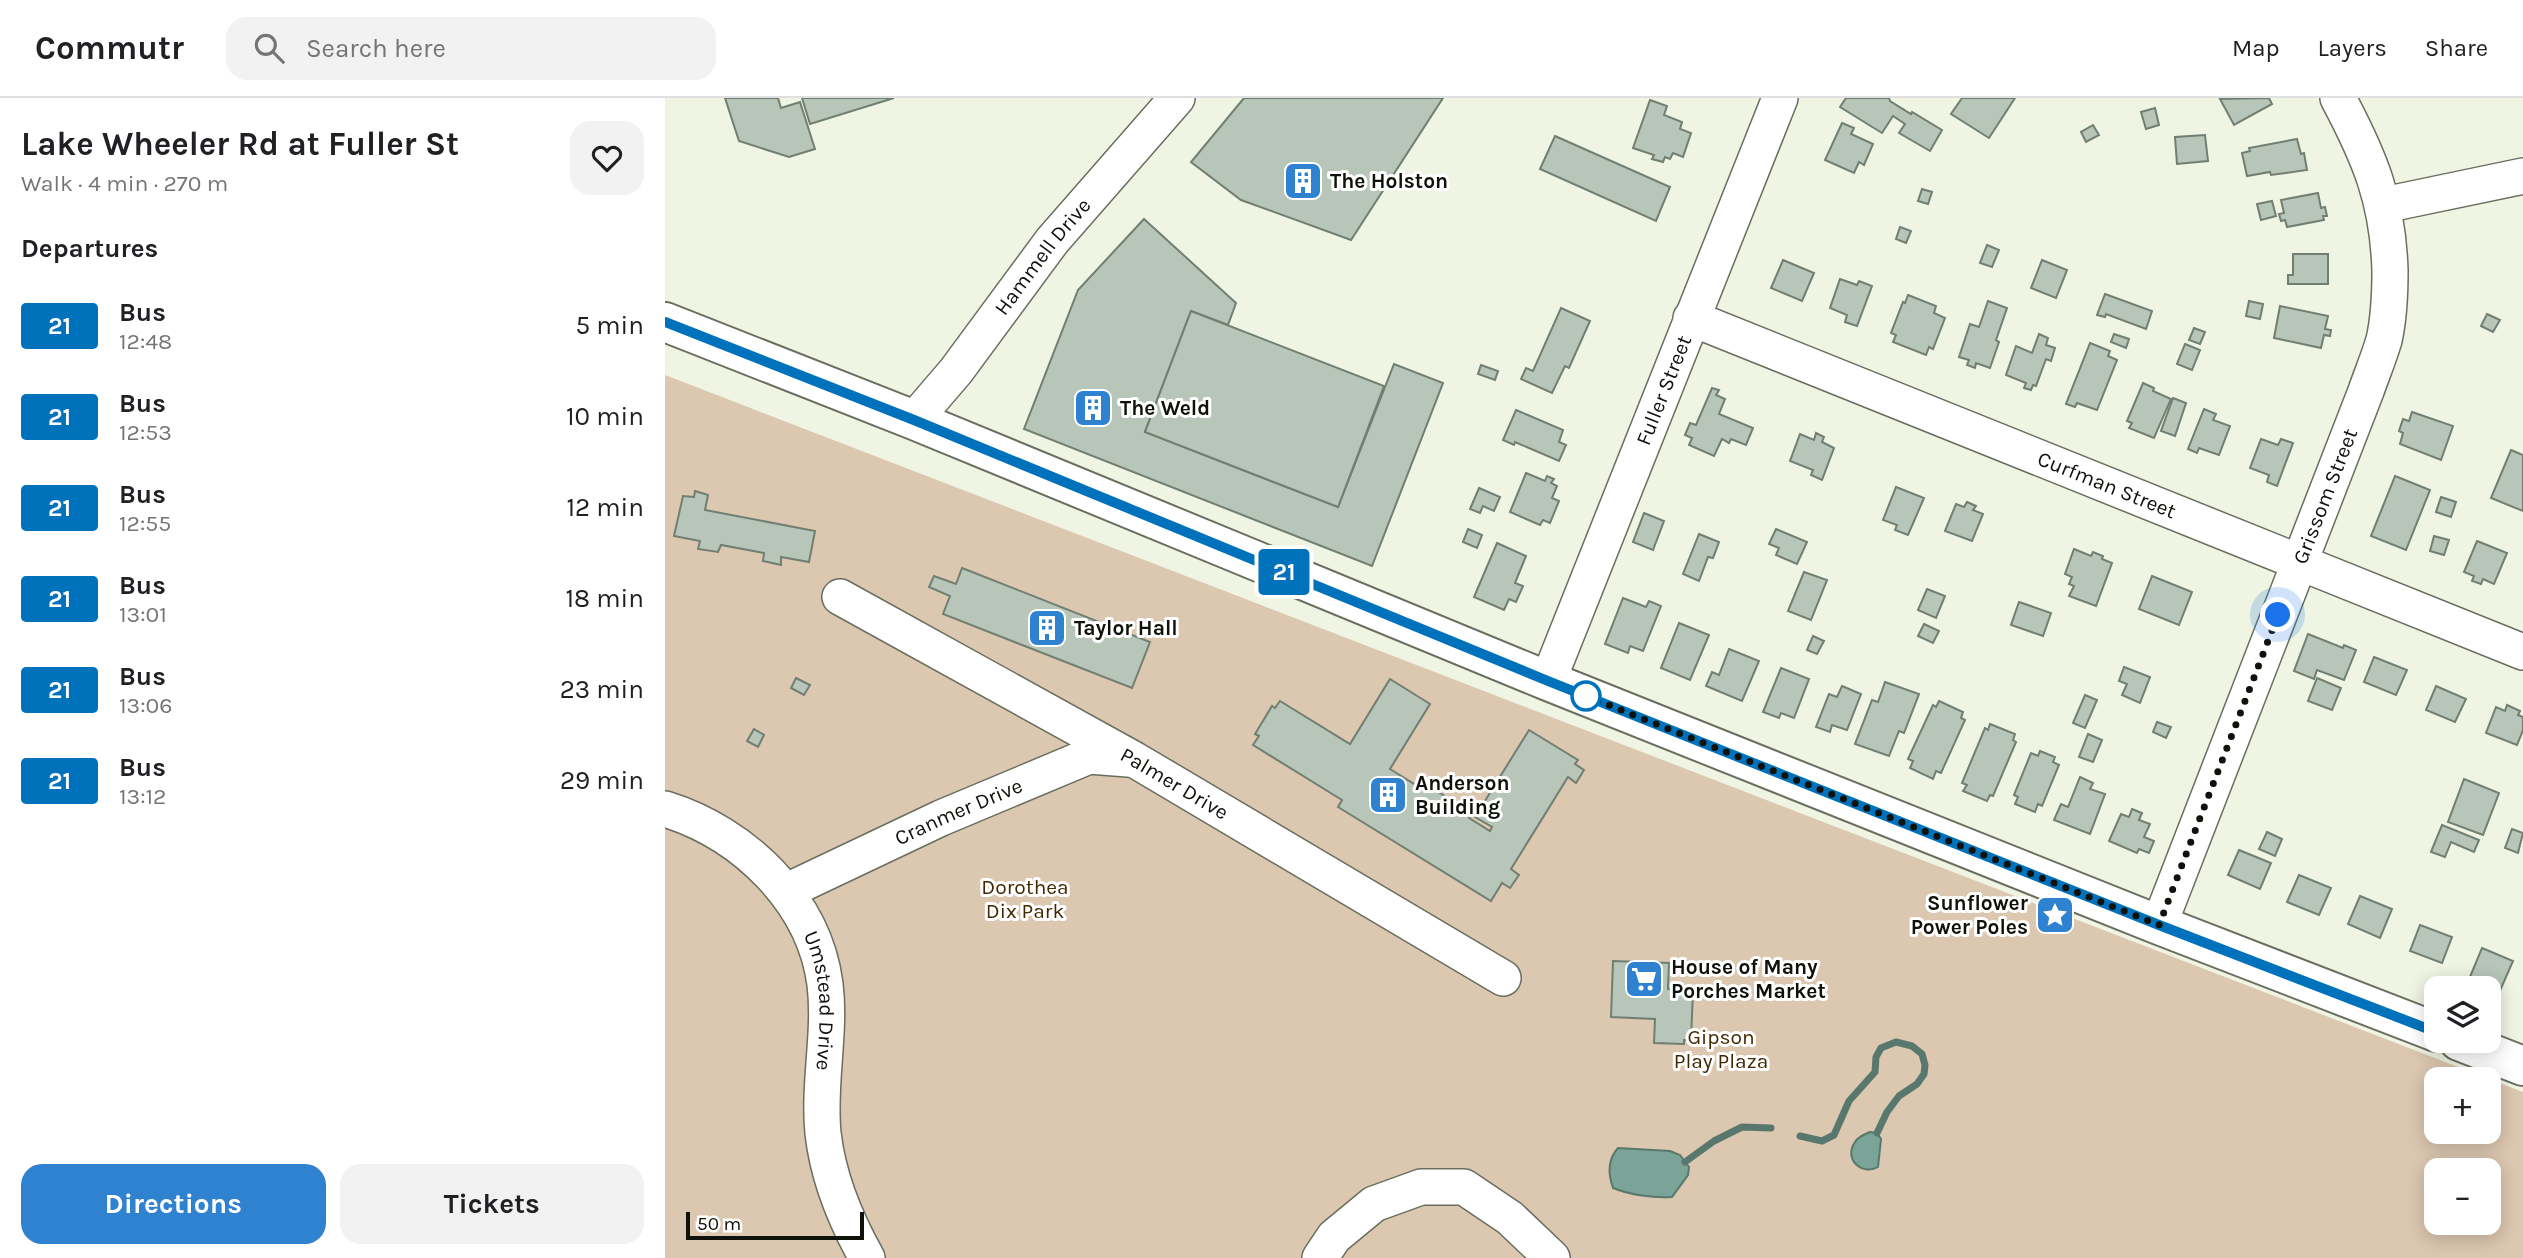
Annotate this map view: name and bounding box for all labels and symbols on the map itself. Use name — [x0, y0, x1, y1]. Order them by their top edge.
building icon: The Holston — [1282, 160, 1324, 202]
place label: The Holston — [1330, 169, 1448, 193]
street label: Hammell Drive — [990, 193, 1096, 320]
street label: Fuller Street — [1631, 332, 1696, 449]
building icon: The Weld — [1072, 387, 1114, 429]
place label: The Weld — [1120, 396, 1210, 420]
street label: Grissom Street — [2288, 425, 2362, 567]
street label: Curfman Street — [2034, 446, 2180, 523]
line badge: 21 — [1253, 549, 1315, 595]
your location — [2260, 597, 2295, 632]
building icon: Taylor Hall — [1026, 607, 1068, 649]
place label: Taylor Hall — [1074, 616, 1178, 640]
unlabelled marker — [1571, 681, 1601, 711]
street label: Palmer Drive — [1116, 742, 1233, 825]
place label: Anderson Building — [1415, 771, 1510, 819]
street label: Cranmer Drive — [891, 773, 1026, 850]
building icon: Anderson Building — [1367, 774, 1409, 816]
park label: Dorothea Dix Park — [981, 875, 1069, 923]
place label: Sunflower Power Poles — [1911, 891, 2029, 939]
place icon: Sunflower Power Poles — [2034, 894, 2076, 936]
street label: Umstead Drive — [799, 927, 839, 1072]
place label: House of Many Porches Market — [1671, 955, 1826, 1003]
supermarket icon: House of Many Porches Market — [1623, 958, 1665, 1000]
park label: Gipson Play Plaza — [1674, 1025, 1768, 1073]
scale bar — [686, 1209, 865, 1241]

